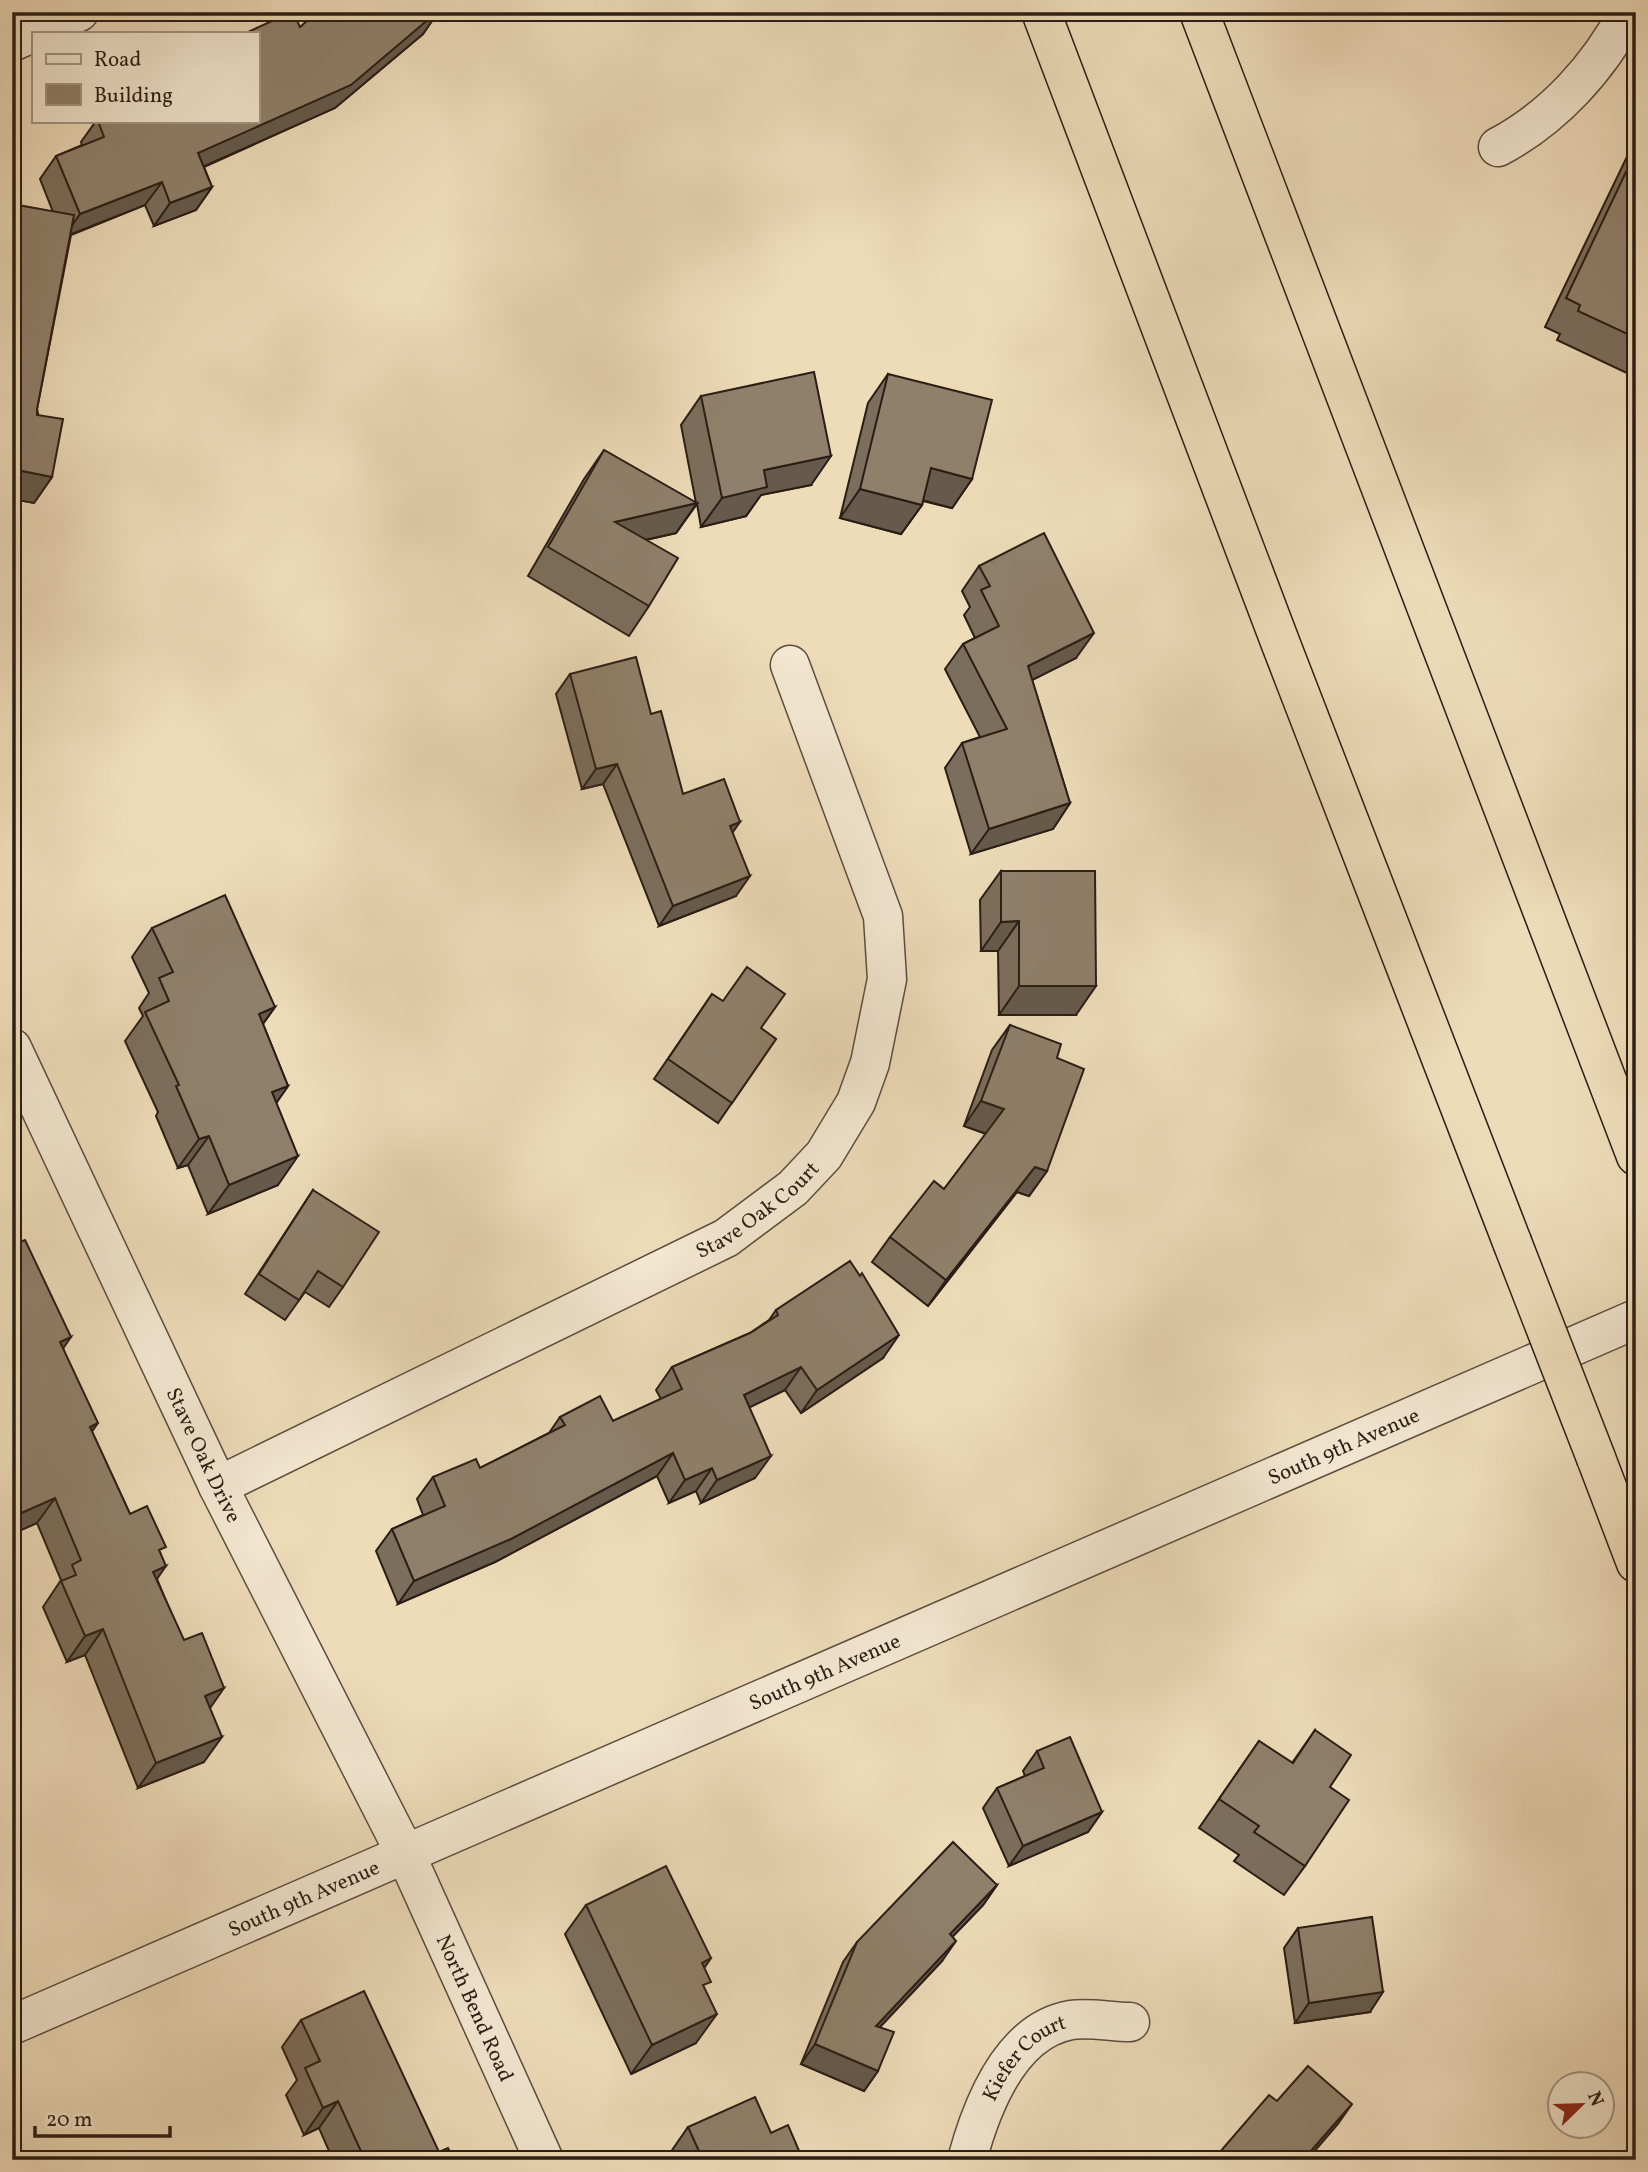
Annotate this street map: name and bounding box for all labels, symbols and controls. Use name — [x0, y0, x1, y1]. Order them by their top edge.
legend — [32, 32, 259, 122]
text: Road — [94, 46, 141, 75]
text: Building — [94, 82, 173, 111]
street label: Stave Oak Court — [691, 1156, 827, 1267]
street label: Stave Oak Drive — [158, 1383, 247, 1528]
street label: South 9th Avenue — [1264, 1402, 1425, 1493]
street label: South 9th Avenue — [745, 1627, 905, 1719]
street label: South 9th Avenue — [224, 1854, 385, 1945]
street label: North Bend Road — [428, 1930, 520, 2087]
street label: Kiefer Court — [976, 2009, 1070, 2106]
north arrow — [1546, 2070, 1616, 2140]
text: N — [1580, 2088, 1610, 2111]
scale bar — [35, 2095, 170, 2139]
text: 20 m — [46, 2106, 92, 2135]

